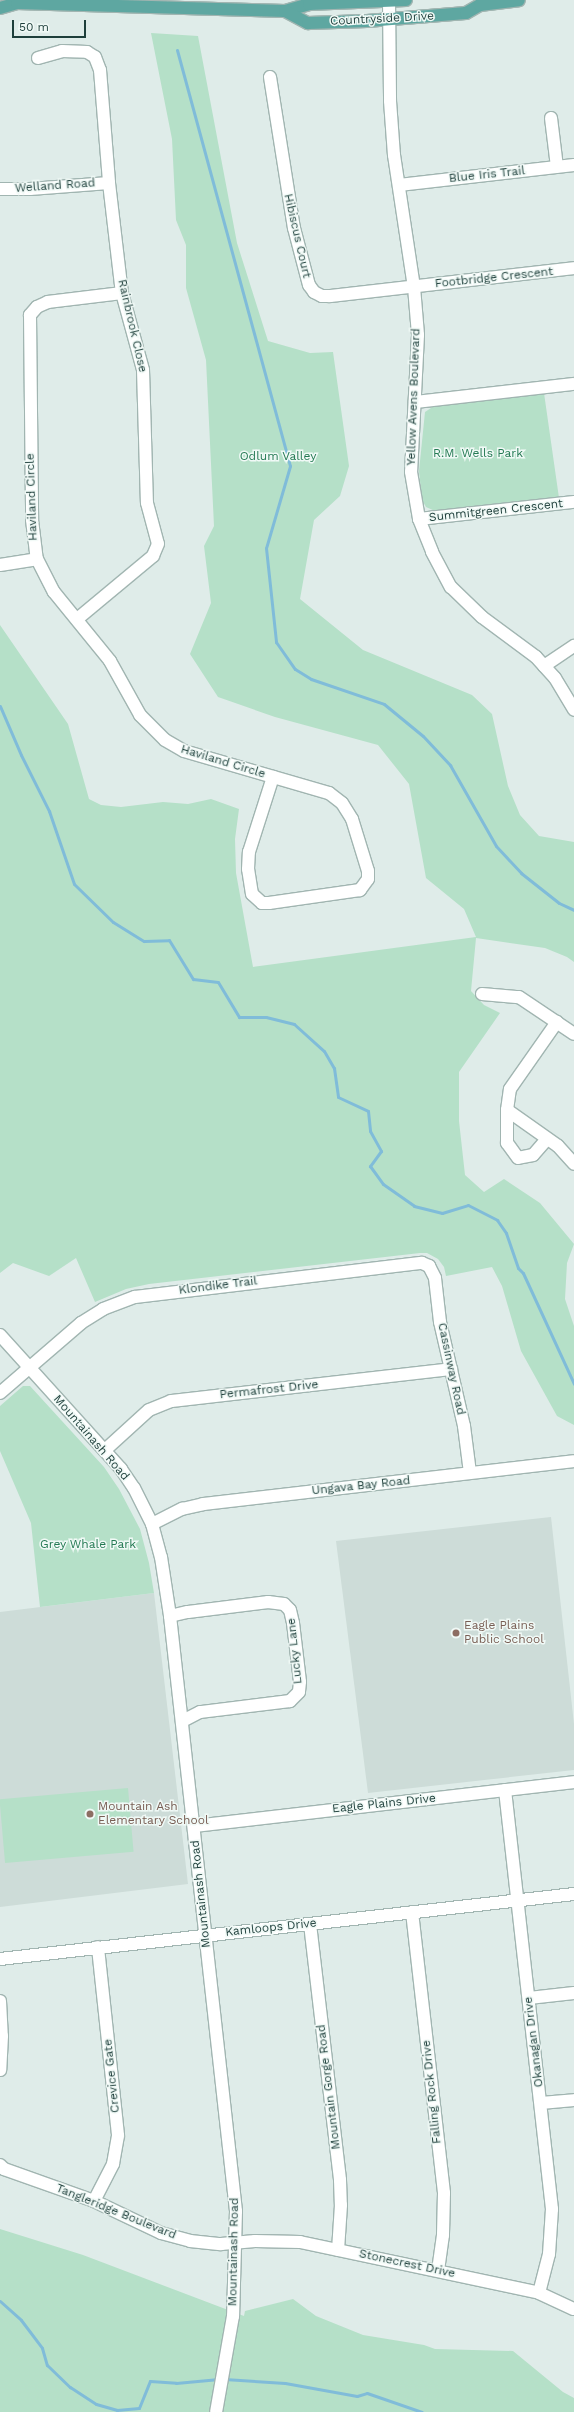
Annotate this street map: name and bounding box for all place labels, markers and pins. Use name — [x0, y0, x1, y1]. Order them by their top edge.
place label: Eagle Plains Public School — [464, 1619, 544, 1647]
marker: Eagle Plains Public School — [451, 1628, 461, 1638]
place label: Mountain Ash Elementary School — [98, 1800, 209, 1828]
marker: Mountain Ash Elementary School — [85, 1809, 95, 1819]

